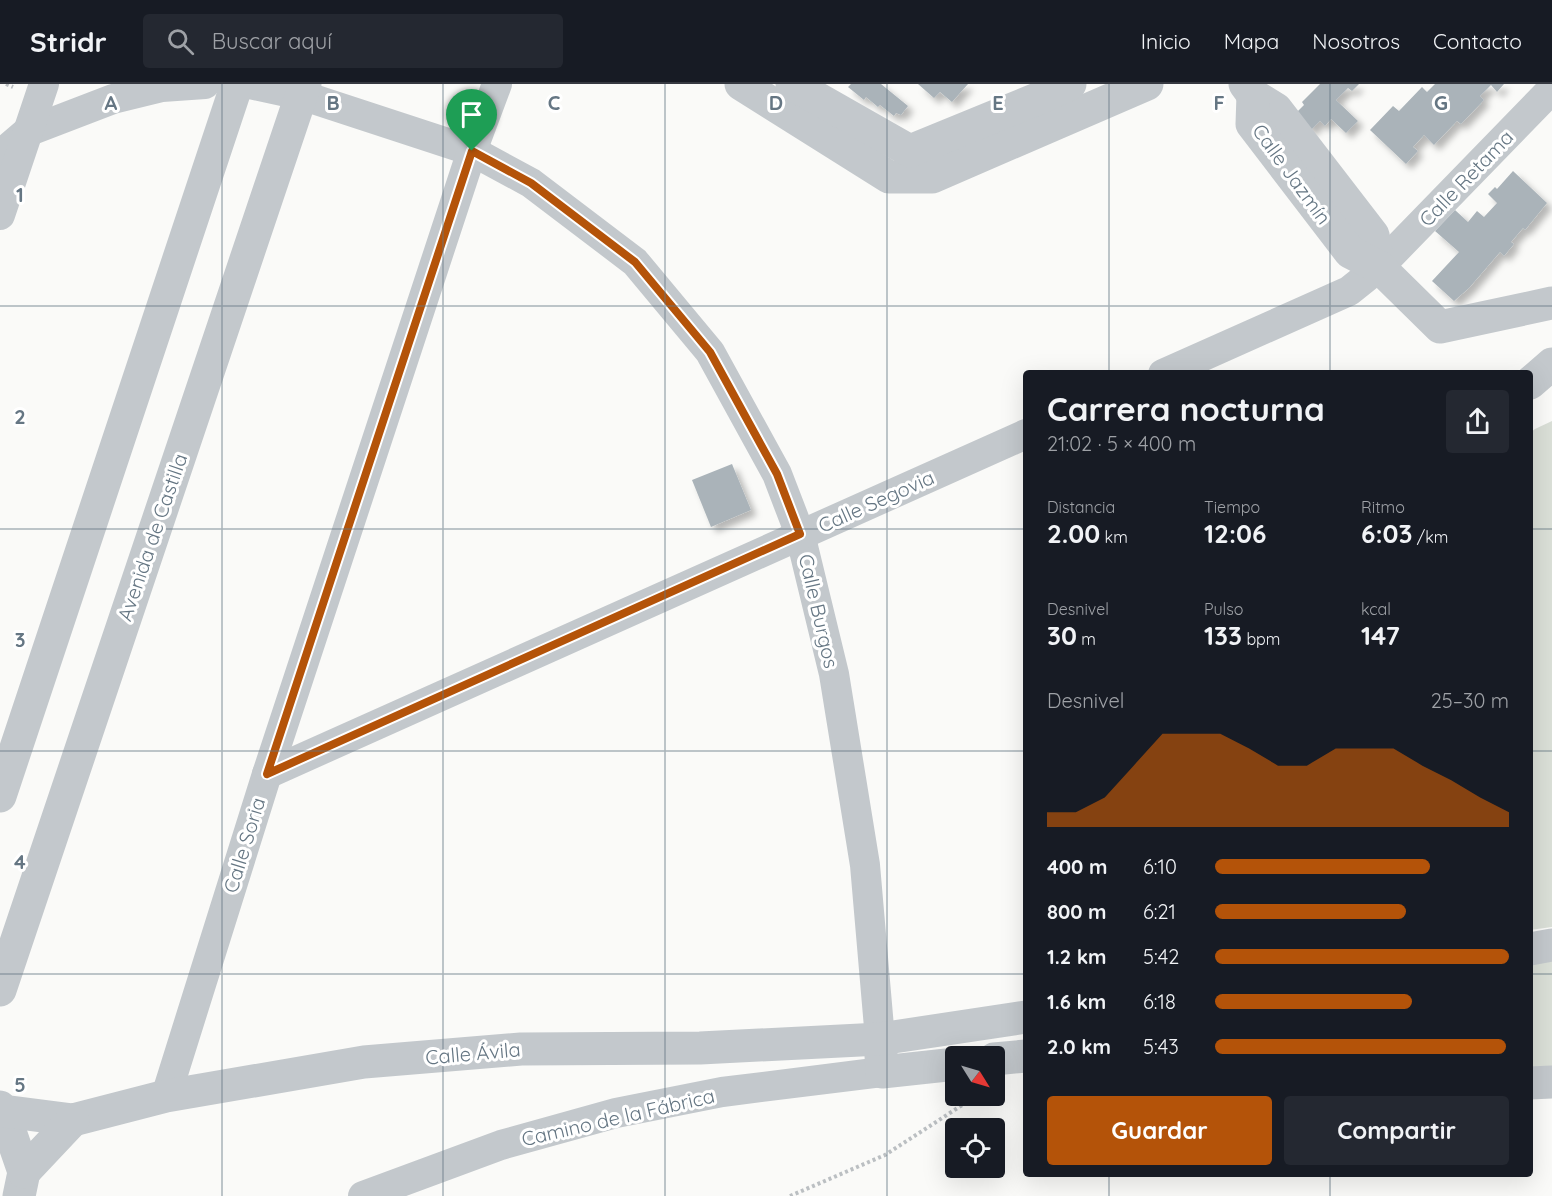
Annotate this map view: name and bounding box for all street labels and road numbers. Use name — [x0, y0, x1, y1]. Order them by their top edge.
street label: Calle Jazmín — [1247, 119, 1337, 229]
street label: Calle Retama — [1414, 124, 1518, 232]
street label: Avenida de Castilla — [112, 450, 192, 624]
street label: Calle Segovia — [814, 464, 938, 538]
street label: Calle Burgos — [794, 552, 844, 670]
street label: Calle Soria — [218, 794, 270, 896]
street label: Calle Ávila — [424, 1036, 522, 1070]
street label: Camino de la Fábrica — [519, 1083, 717, 1151]

